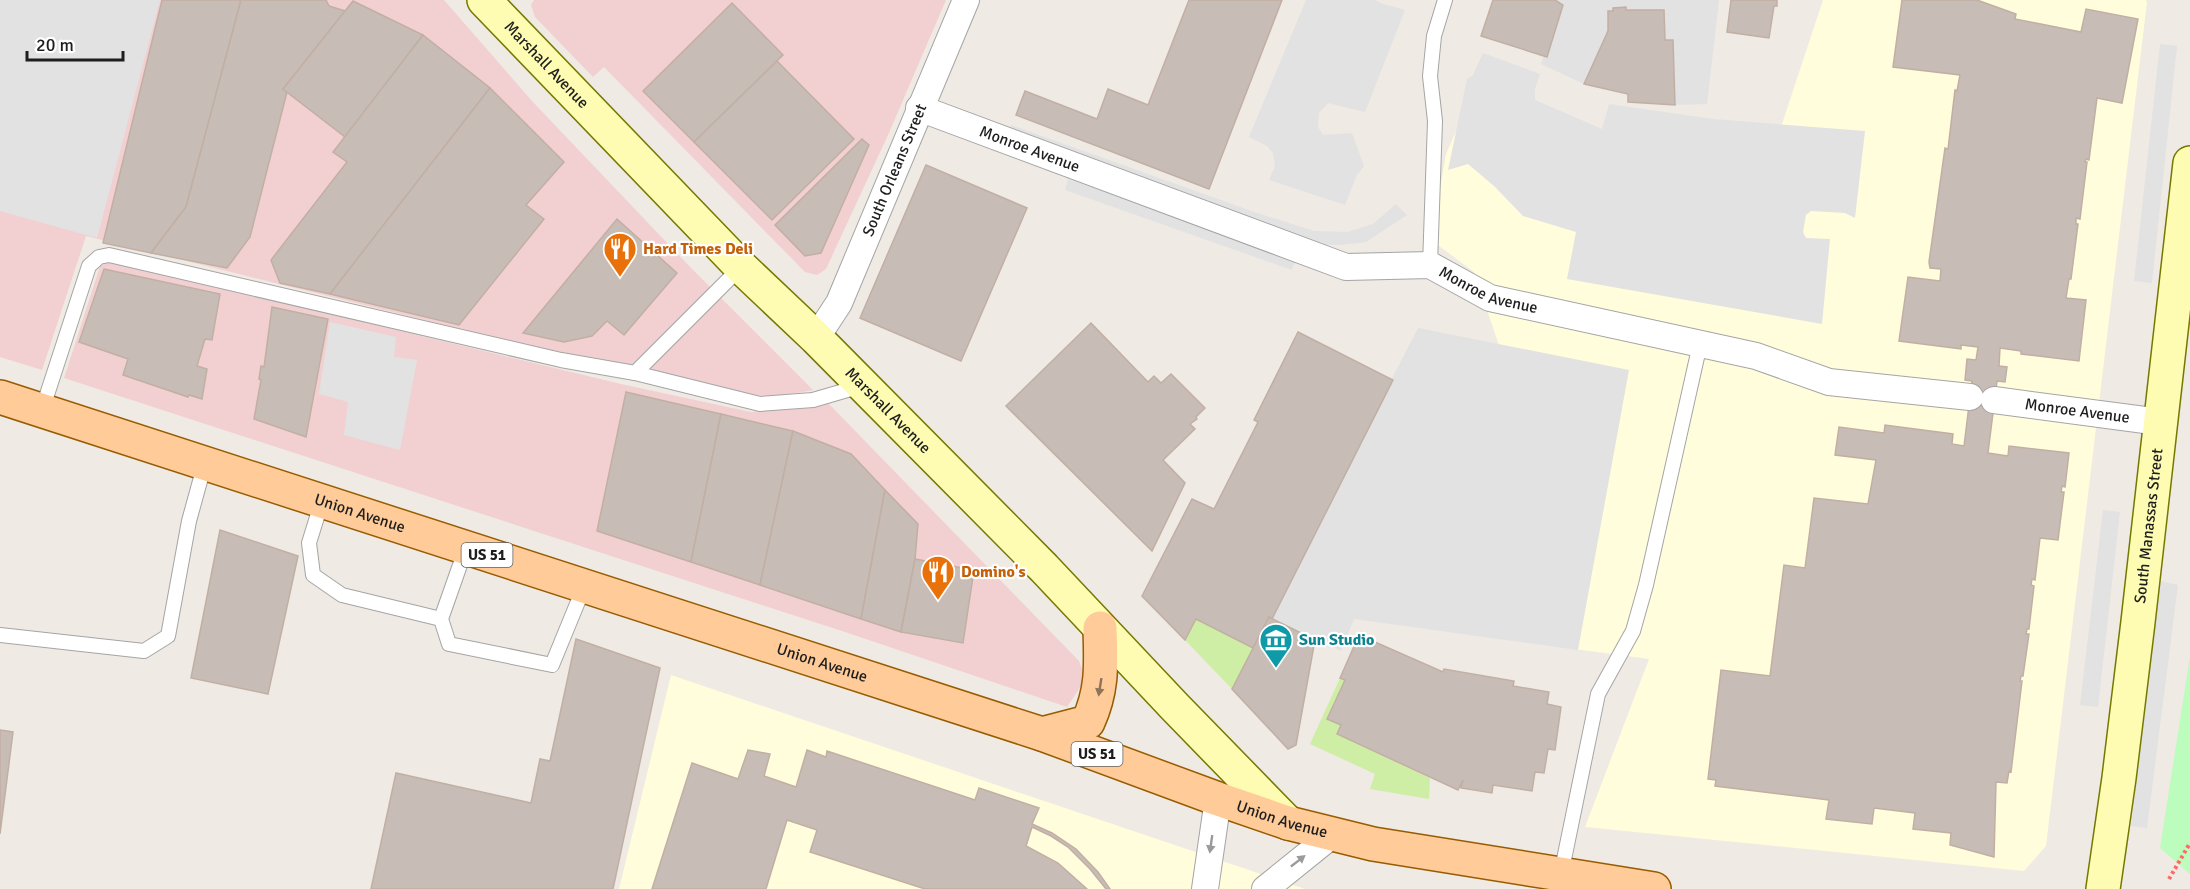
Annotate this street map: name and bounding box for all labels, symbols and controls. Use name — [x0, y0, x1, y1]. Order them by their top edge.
street label: Marshall Avenue — [500, 17, 593, 113]
scale bar — [27, 24, 123, 62]
text: 20 m — [36, 34, 74, 56]
street label: South Orleans Street — [858, 100, 932, 239]
street label: Monroe Avenue — [977, 121, 1083, 177]
restaurant icon: Hard Times Deli — [602, 231, 638, 278]
place label: Hard Times Deli — [643, 239, 753, 259]
street label: Monroe Avenue — [1435, 262, 1540, 318]
street label: Marshall Avenue — [841, 363, 935, 458]
street label: Monroe Avenue — [2024, 394, 2131, 428]
street label: South Manassas Street — [2130, 447, 2168, 605]
street label: Union Avenue — [312, 489, 408, 537]
road number: US 51 — [462, 543, 512, 567]
restaurant icon: Domino's — [920, 554, 956, 601]
place label: Domino's — [961, 562, 1026, 582]
museum icon: Sun Studio — [1258, 622, 1294, 669]
place label: Sun Studio — [1299, 630, 1374, 650]
street label: Union Avenue — [774, 639, 870, 687]
one-way arrow — [1095, 677, 1104, 696]
road number: US 51 — [1072, 742, 1122, 766]
street label: Union Avenue — [1234, 796, 1330, 842]
one-way arrow — [1207, 835, 1216, 854]
one-way arrow — [1290, 855, 1306, 868]

